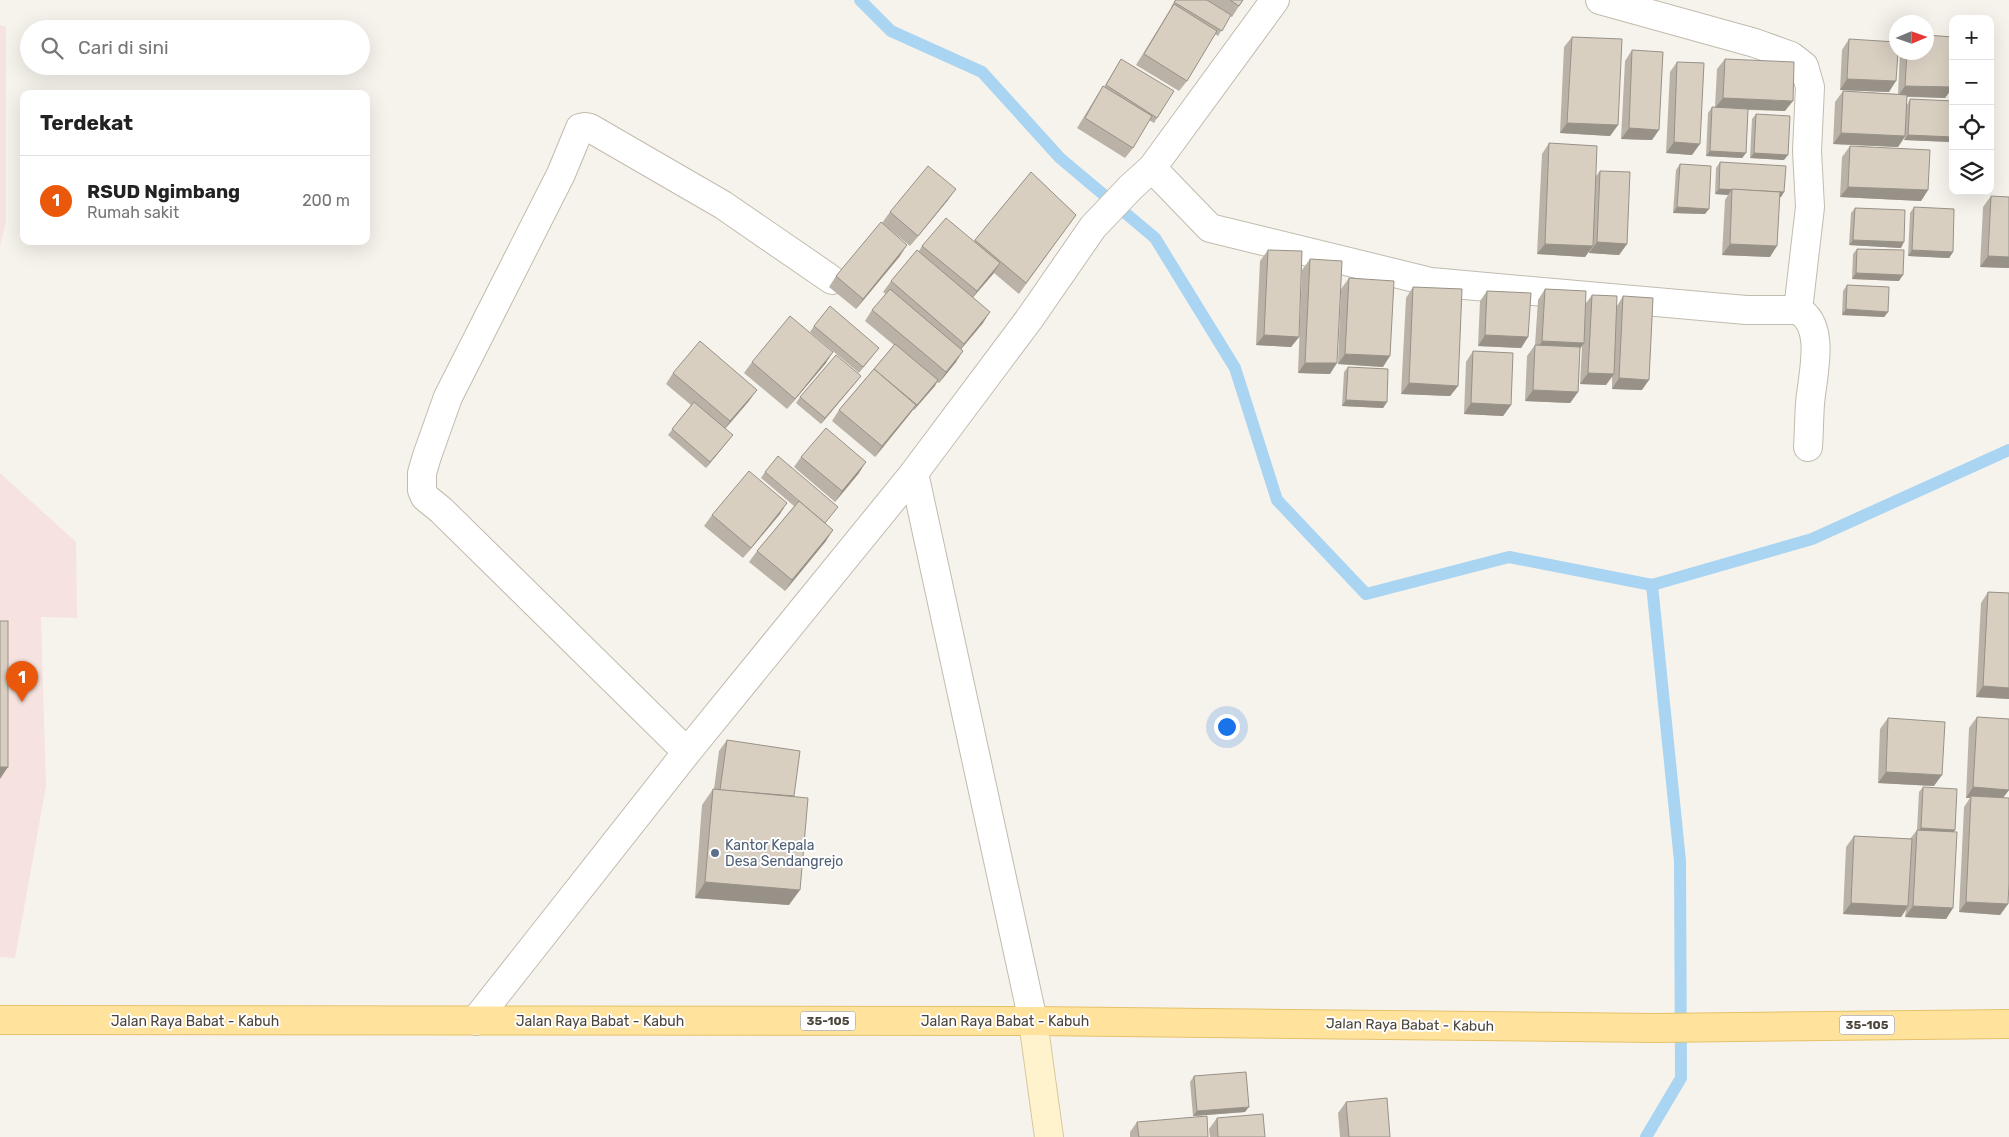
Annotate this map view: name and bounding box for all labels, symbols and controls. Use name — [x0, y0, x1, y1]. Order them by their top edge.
north arrow — [1889, 15, 1934, 60]
map controls — [1949, 15, 1994, 195]
button: + — [1949, 15, 1994, 60]
search box — [20, 20, 370, 75]
icon: search — [38, 34, 66, 62]
text: Cari di sini — [78, 36, 169, 59]
button: − — [1949, 60, 1994, 105]
button: locate — [1949, 105, 1994, 150]
text: Terdekat — [40, 110, 133, 135]
button: layers — [1949, 150, 1994, 195]
text: RSUD Ngimbang — [87, 180, 240, 203]
text: 1 — [52, 191, 60, 210]
text: 200 m — [302, 191, 350, 210]
text: Rumah sakit — [87, 203, 179, 222]
pin: 1 — [6, 661, 38, 702]
your location — [1214, 714, 1240, 740]
place label: Kantor Kepala Desa Sendangrejo — [725, 837, 843, 870]
marker: Kantor Kepala Desa Sendangrejo — [709, 847, 721, 859]
road number: 35-105 — [800, 1011, 856, 1030]
street label: Jalan Raya Babat - Kabuh — [111, 1013, 279, 1030]
street label: Jalan Raya Babat - Kabuh — [516, 1013, 684, 1030]
street label: Jalan Raya Babat - Kabuh — [921, 1013, 1089, 1030]
street label: Jalan Raya Babat - Kabuh — [1326, 1015, 1494, 1035]
road number: 35-105 — [1840, 1016, 1894, 1034]

